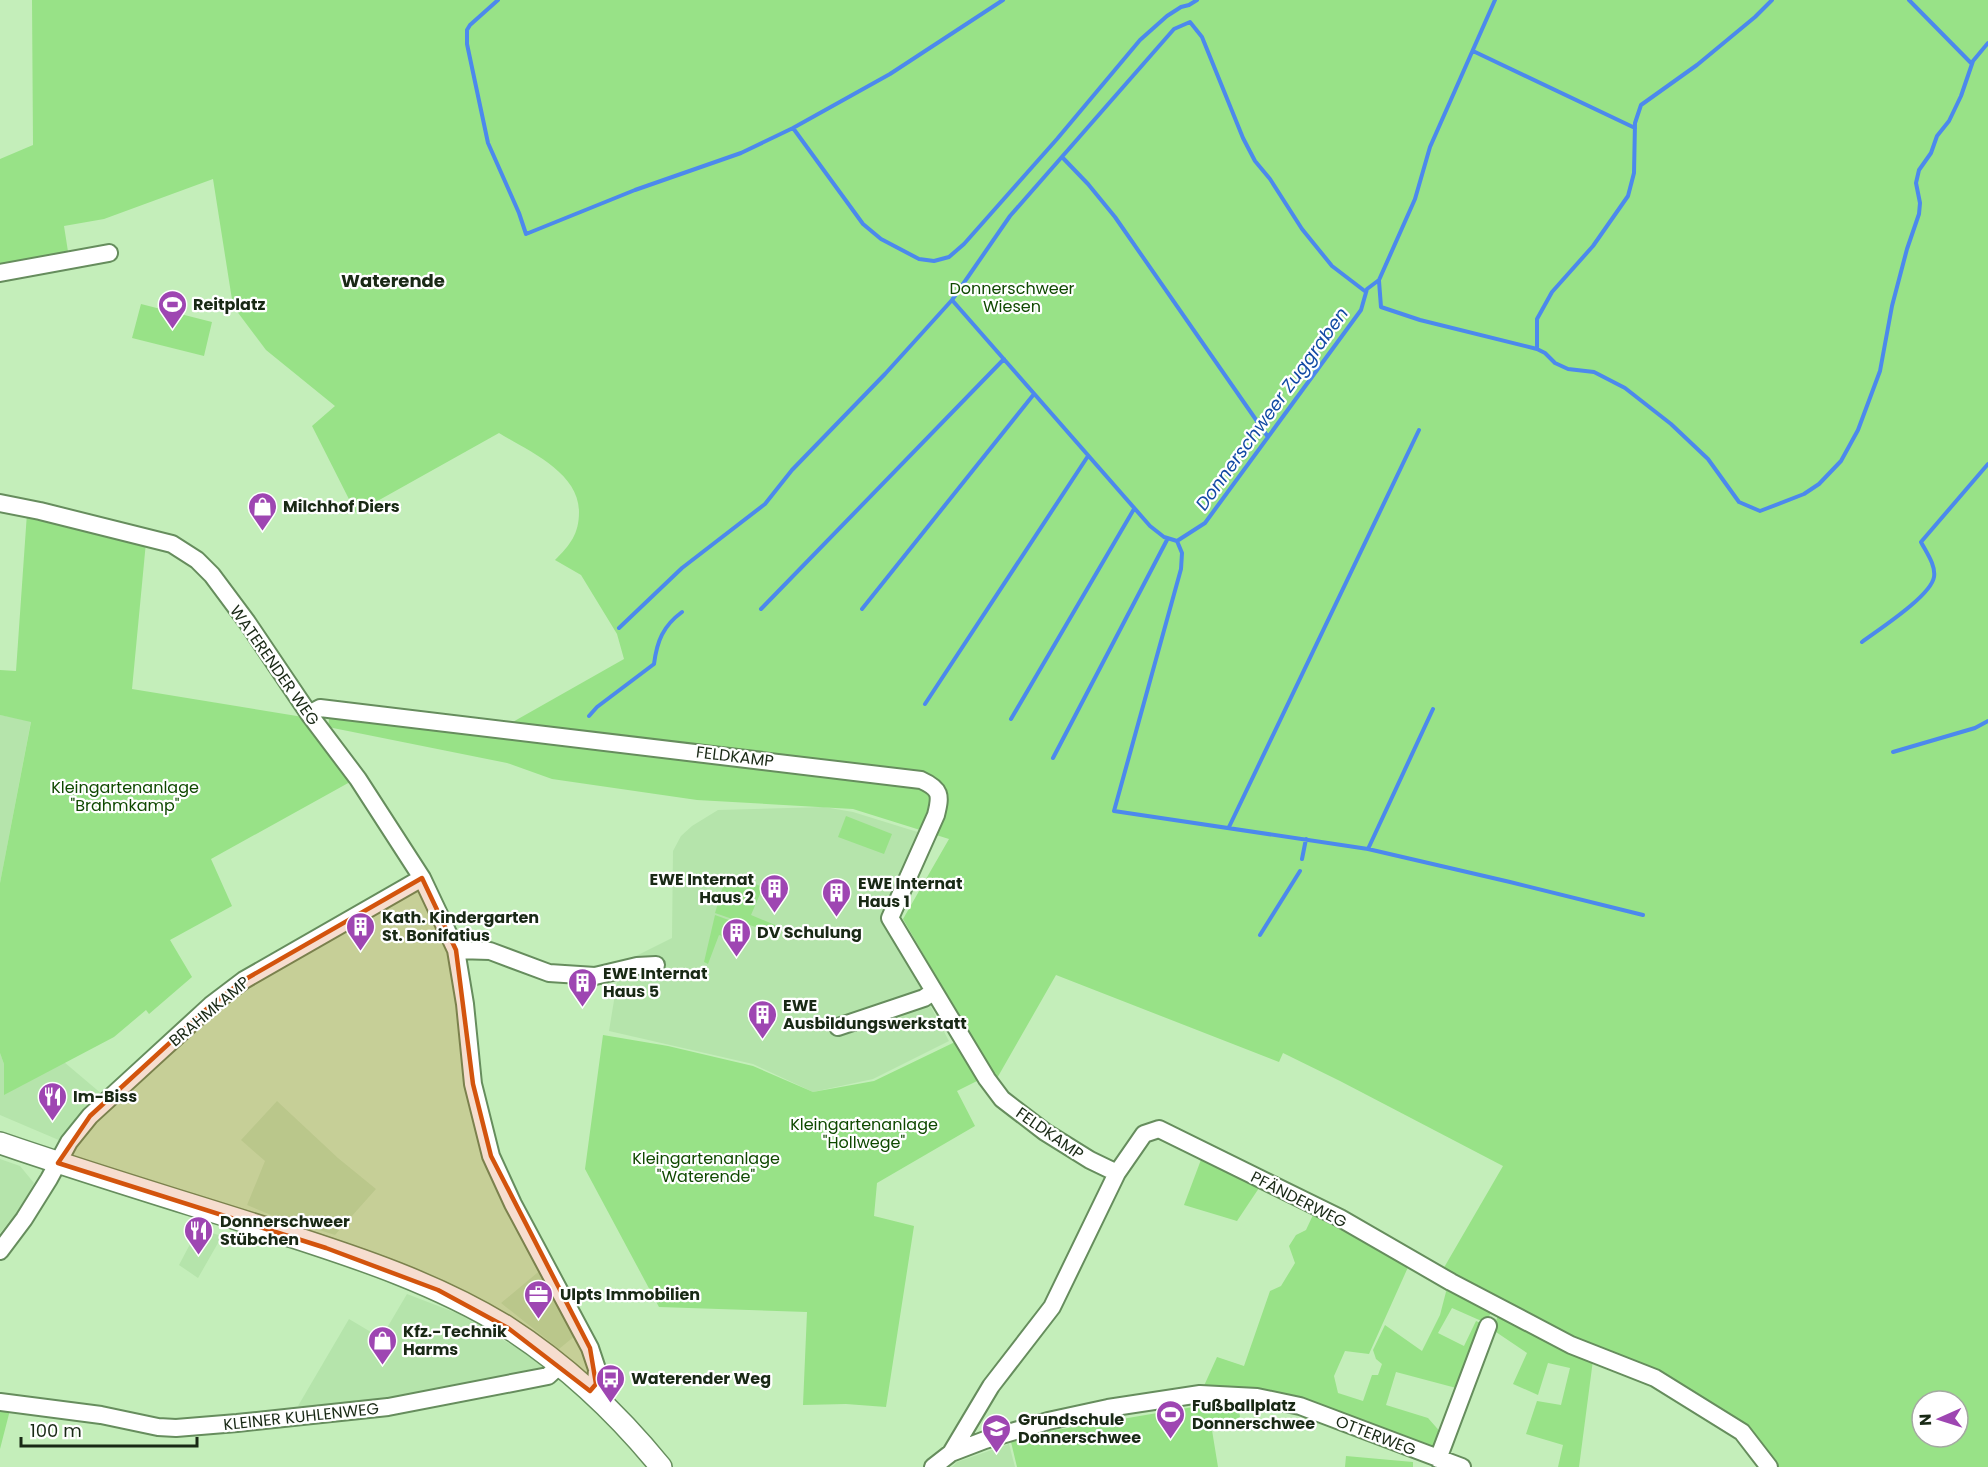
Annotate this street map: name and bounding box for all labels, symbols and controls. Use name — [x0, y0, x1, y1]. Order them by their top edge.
district label: Waterende — [341, 268, 445, 293]
park label: Donnerschweer Wiesen — [949, 277, 1075, 318]
sports icon: Reitplatz — [156, 288, 188, 330]
place label: Reitplatz — [193, 293, 265, 316]
water label: Donnerschweer Zuggraben — [1189, 302, 1354, 515]
shop icon: Milchhof Diers — [246, 490, 278, 532]
place label: Milchhof Diers — [283, 495, 400, 518]
street label: WATERENDER WEG — [224, 600, 325, 730]
street label: FELDKAMP — [695, 740, 775, 773]
park label: Kleingartenanlage "Brahmkamp" — [51, 776, 199, 817]
place label: EWE Internat Haus 2 — [650, 868, 754, 909]
building icon: EWE Internat Haus 2 — [759, 872, 791, 914]
place label: EWE Internat Haus 1 — [858, 872, 962, 913]
building icon: EWE Internat Haus 1 — [821, 876, 853, 918]
place label: Kath. Kindergarten St. Bonifatius — [382, 906, 539, 947]
building icon: Kath. Kindergarten St. Bonifatius — [345, 910, 377, 952]
building icon: DV Schulung — [720, 916, 752, 958]
place label: DV Schulung — [757, 921, 862, 944]
place label: EWE Internat Haus 5 — [603, 962, 707, 1003]
building icon: EWE Internat Haus 5 — [566, 966, 598, 1008]
street label: BRAHMKAMP — [164, 971, 254, 1052]
place label: EWE Ausbildungswerkstatt — [783, 994, 967, 1035]
building icon: EWE Ausbildungswerkstatt — [746, 998, 778, 1040]
restaurant icon: Im-Biss — [36, 1080, 68, 1122]
place label: Im-Biss — [73, 1085, 137, 1108]
street label: FELDKAMP — [1011, 1102, 1088, 1165]
park label: Kleingartenanlage "Hollwege" — [790, 1113, 938, 1154]
park label: Kleingartenanlage "Waterende" — [632, 1147, 780, 1188]
street label: PFÄNDERWEG — [1247, 1165, 1351, 1234]
place label: Donnerschweer Stübchen — [220, 1210, 350, 1251]
restaurant icon: Donnerschweer Stübchen — [183, 1214, 215, 1256]
office icon: Ulpts Immobilien — [523, 1278, 555, 1320]
place label: Ulpts Immobilien — [560, 1283, 700, 1306]
place label: Kfz.-Technik Harms — [403, 1320, 507, 1361]
shop icon: Kfz.-Technik Harms — [366, 1324, 398, 1366]
bus stop icon: Waterender Weg — [594, 1362, 626, 1404]
place label: Waterender Weg — [631, 1367, 771, 1390]
north arrow — [1910, 1389, 1970, 1449]
place label: Fußballplatz Donnerschwee — [1192, 1394, 1315, 1435]
street label: KLEINER KUHLENWEG — [222, 1397, 380, 1436]
sports icon: Fußballplatz Donnerschwee — [1155, 1398, 1187, 1440]
place label: Grundschule Donnerschwee — [1018, 1408, 1141, 1449]
scale bar — [21, 1410, 196, 1448]
street label: OTTERWEG — [1332, 1410, 1419, 1461]
school or university icon: Grundschule Donnerschwee — [981, 1412, 1013, 1454]
text: N — [1914, 1413, 1937, 1426]
text: 100 m — [30, 1418, 82, 1443]

